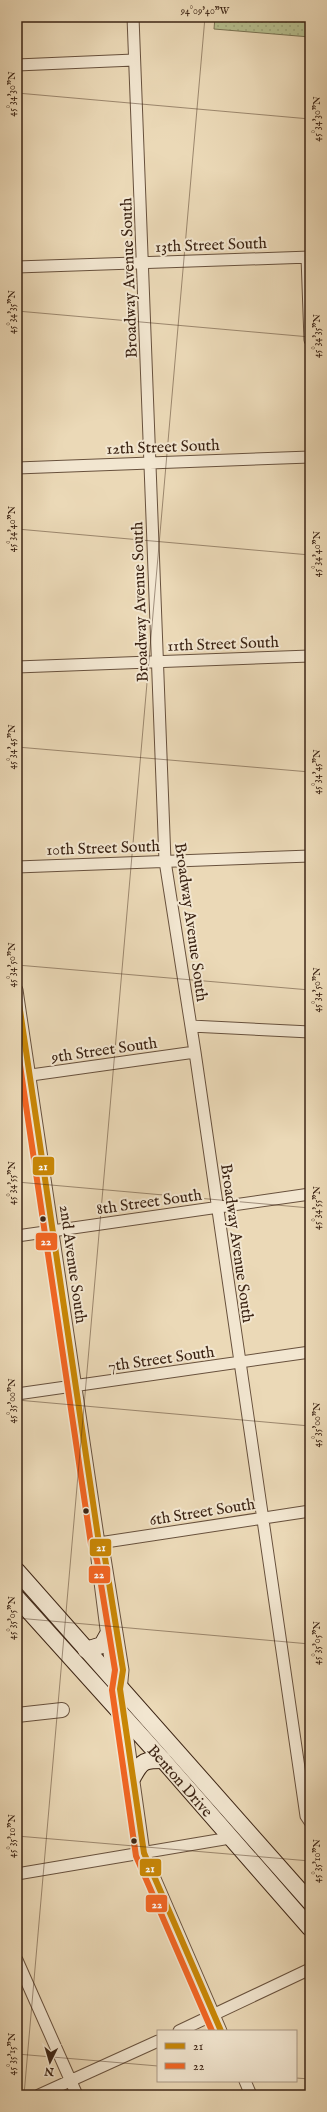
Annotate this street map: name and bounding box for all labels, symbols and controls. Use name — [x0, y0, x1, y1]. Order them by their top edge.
text: 94°09'40"W — [180, 5, 230, 18]
text: 45°34'30"N — [6, 71, 19, 117]
text: 45°34'30"N — [311, 96, 324, 142]
street label: Broadway Avenue South — [117, 197, 143, 358]
street label: 13th Street South — [155, 234, 268, 258]
text: 45°34'35"N — [6, 290, 19, 334]
text: 45°34'35"N — [311, 314, 324, 358]
street label: 12th Street South — [106, 436, 221, 460]
text: 45°34'40"N — [6, 505, 19, 552]
street label: Broadway Avenue South — [128, 521, 154, 682]
text: 45°34'40"N — [311, 530, 324, 577]
street label: 11th Street South — [167, 633, 280, 657]
text: 45°34'45"N — [6, 724, 19, 770]
text: 45°34'45"N — [311, 749, 324, 795]
street label: 10th Street South — [46, 837, 161, 861]
street label: Broadway Avenue South — [169, 841, 211, 1004]
text: 45°34'50"N — [6, 942, 19, 988]
text: 45°34'50"N — [311, 967, 324, 1013]
street label: 9th Street South — [49, 1034, 159, 1068]
line badge: 21 — [32, 1156, 55, 1176]
text: 21 — [38, 1160, 48, 1174]
text: 45°34'55"N — [6, 1161, 19, 1205]
street label: Broadway Avenue South — [215, 1162, 257, 1325]
street label: 8th Street South — [95, 1186, 204, 1220]
text: 45°34'55"N — [311, 1186, 324, 1230]
street label: 2nd Avenue South — [54, 1204, 90, 1325]
unlabelled marker — [38, 1214, 48, 1224]
line badge: 22 — [35, 1232, 58, 1251]
text: 22 — [41, 1235, 52, 1249]
street label: 7th Street South — [107, 1343, 216, 1377]
text: 45°35'00"N — [6, 1378, 19, 1424]
text: 45°35'00"N — [311, 1402, 324, 1448]
street label: 6th Street South — [148, 1495, 257, 1531]
unlabelled marker — [81, 1506, 91, 1516]
line badge: 21 — [89, 1538, 112, 1557]
text: 21 — [96, 1541, 106, 1555]
line badge: 22 — [88, 1565, 111, 1584]
text: 22 — [94, 1568, 105, 1582]
text: 45°35'05"N — [6, 1596, 19, 1640]
text: 45°35'05"N — [311, 1621, 324, 1665]
street label: Benton Drive — [142, 1741, 216, 1822]
text: 45°35'10"N — [6, 1814, 19, 1858]
unlabelled marker — [129, 1836, 139, 1846]
text: 45°35'10"N — [311, 1839, 324, 1883]
line badge: 21 — [139, 1858, 162, 1877]
text: 21 — [145, 1862, 155, 1876]
line badge: 22 — [145, 1894, 168, 1913]
text: 22 — [152, 1898, 163, 1912]
legend — [157, 2030, 297, 2082]
text: 45°35'15"N — [6, 2032, 19, 2075]
text: 21 — [193, 2039, 203, 2054]
north arrow — [30, 2042, 70, 2082]
text: 22 — [193, 2059, 205, 2074]
text: N — [43, 2064, 56, 2078]

